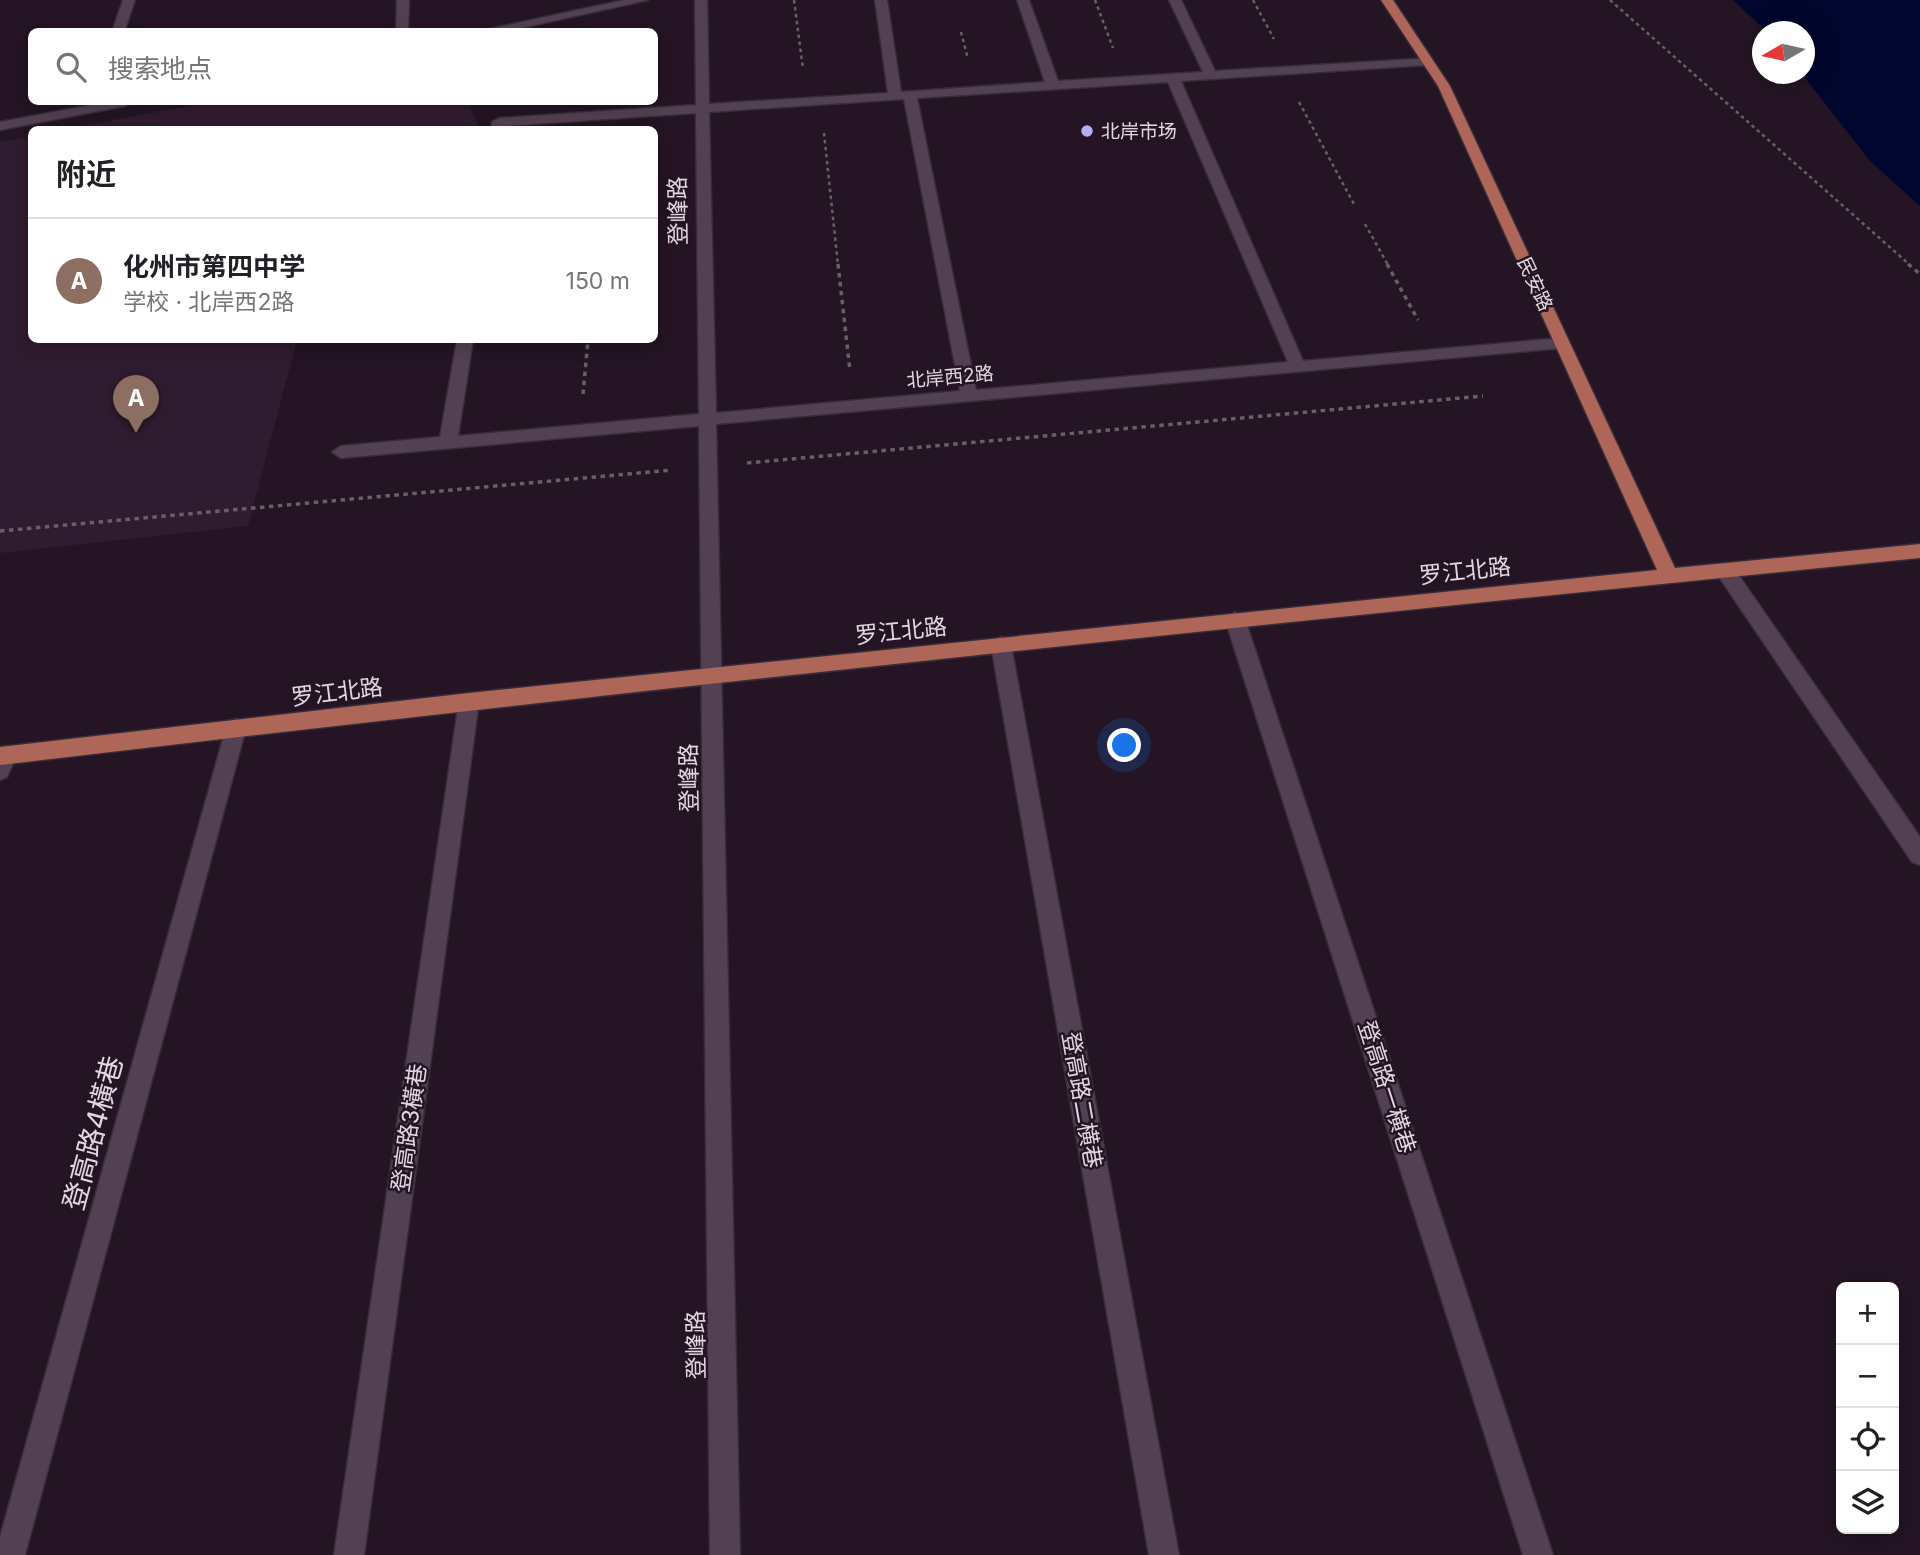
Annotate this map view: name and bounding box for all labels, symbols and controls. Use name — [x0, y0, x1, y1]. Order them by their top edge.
north arrow — [1752, 21, 1815, 84]
search box — [28, 28, 658, 105]
icon: search — [52, 48, 90, 86]
text: 搜索地点 — [108, 53, 212, 84]
place label: 北岸市场 — [1101, 120, 1177, 143]
marker: 北岸市场 — [1079, 123, 1095, 139]
text: 附近 — [56, 156, 116, 192]
street label: 登峰路 — [663, 176, 693, 246]
text: 化州市第四中学 — [123, 251, 305, 282]
street label: 民安路 — [1513, 253, 1557, 315]
text: A — [70, 267, 88, 295]
text: 150 m — [566, 267, 630, 295]
text: 学校 · 北岸西2路 — [123, 288, 295, 316]
street label: 北岸西2路 — [905, 362, 995, 392]
pin: A — [113, 375, 159, 433]
street label: 罗江北路 — [1418, 552, 1512, 590]
street label: 罗江北路 — [854, 612, 948, 650]
street label: 罗江北路 — [290, 672, 384, 712]
your location — [1107, 728, 1141, 762]
street label: 登峰路 — [674, 743, 704, 813]
street label: 登高路一横巷 — [1352, 1017, 1422, 1157]
street label: 登高路二横巷 — [1056, 1030, 1108, 1170]
street label: 登高路4橫巷 — [56, 1052, 130, 1214]
street label: 登高路3橫巷 — [386, 1062, 432, 1194]
map controls — [1836, 1282, 1899, 1534]
button: + — [1836, 1282, 1899, 1345]
street label: 登峰路 — [681, 1310, 711, 1380]
button: − — [1836, 1345, 1899, 1408]
button: locate — [1836, 1408, 1899, 1471]
button: layers — [1836, 1471, 1899, 1534]

